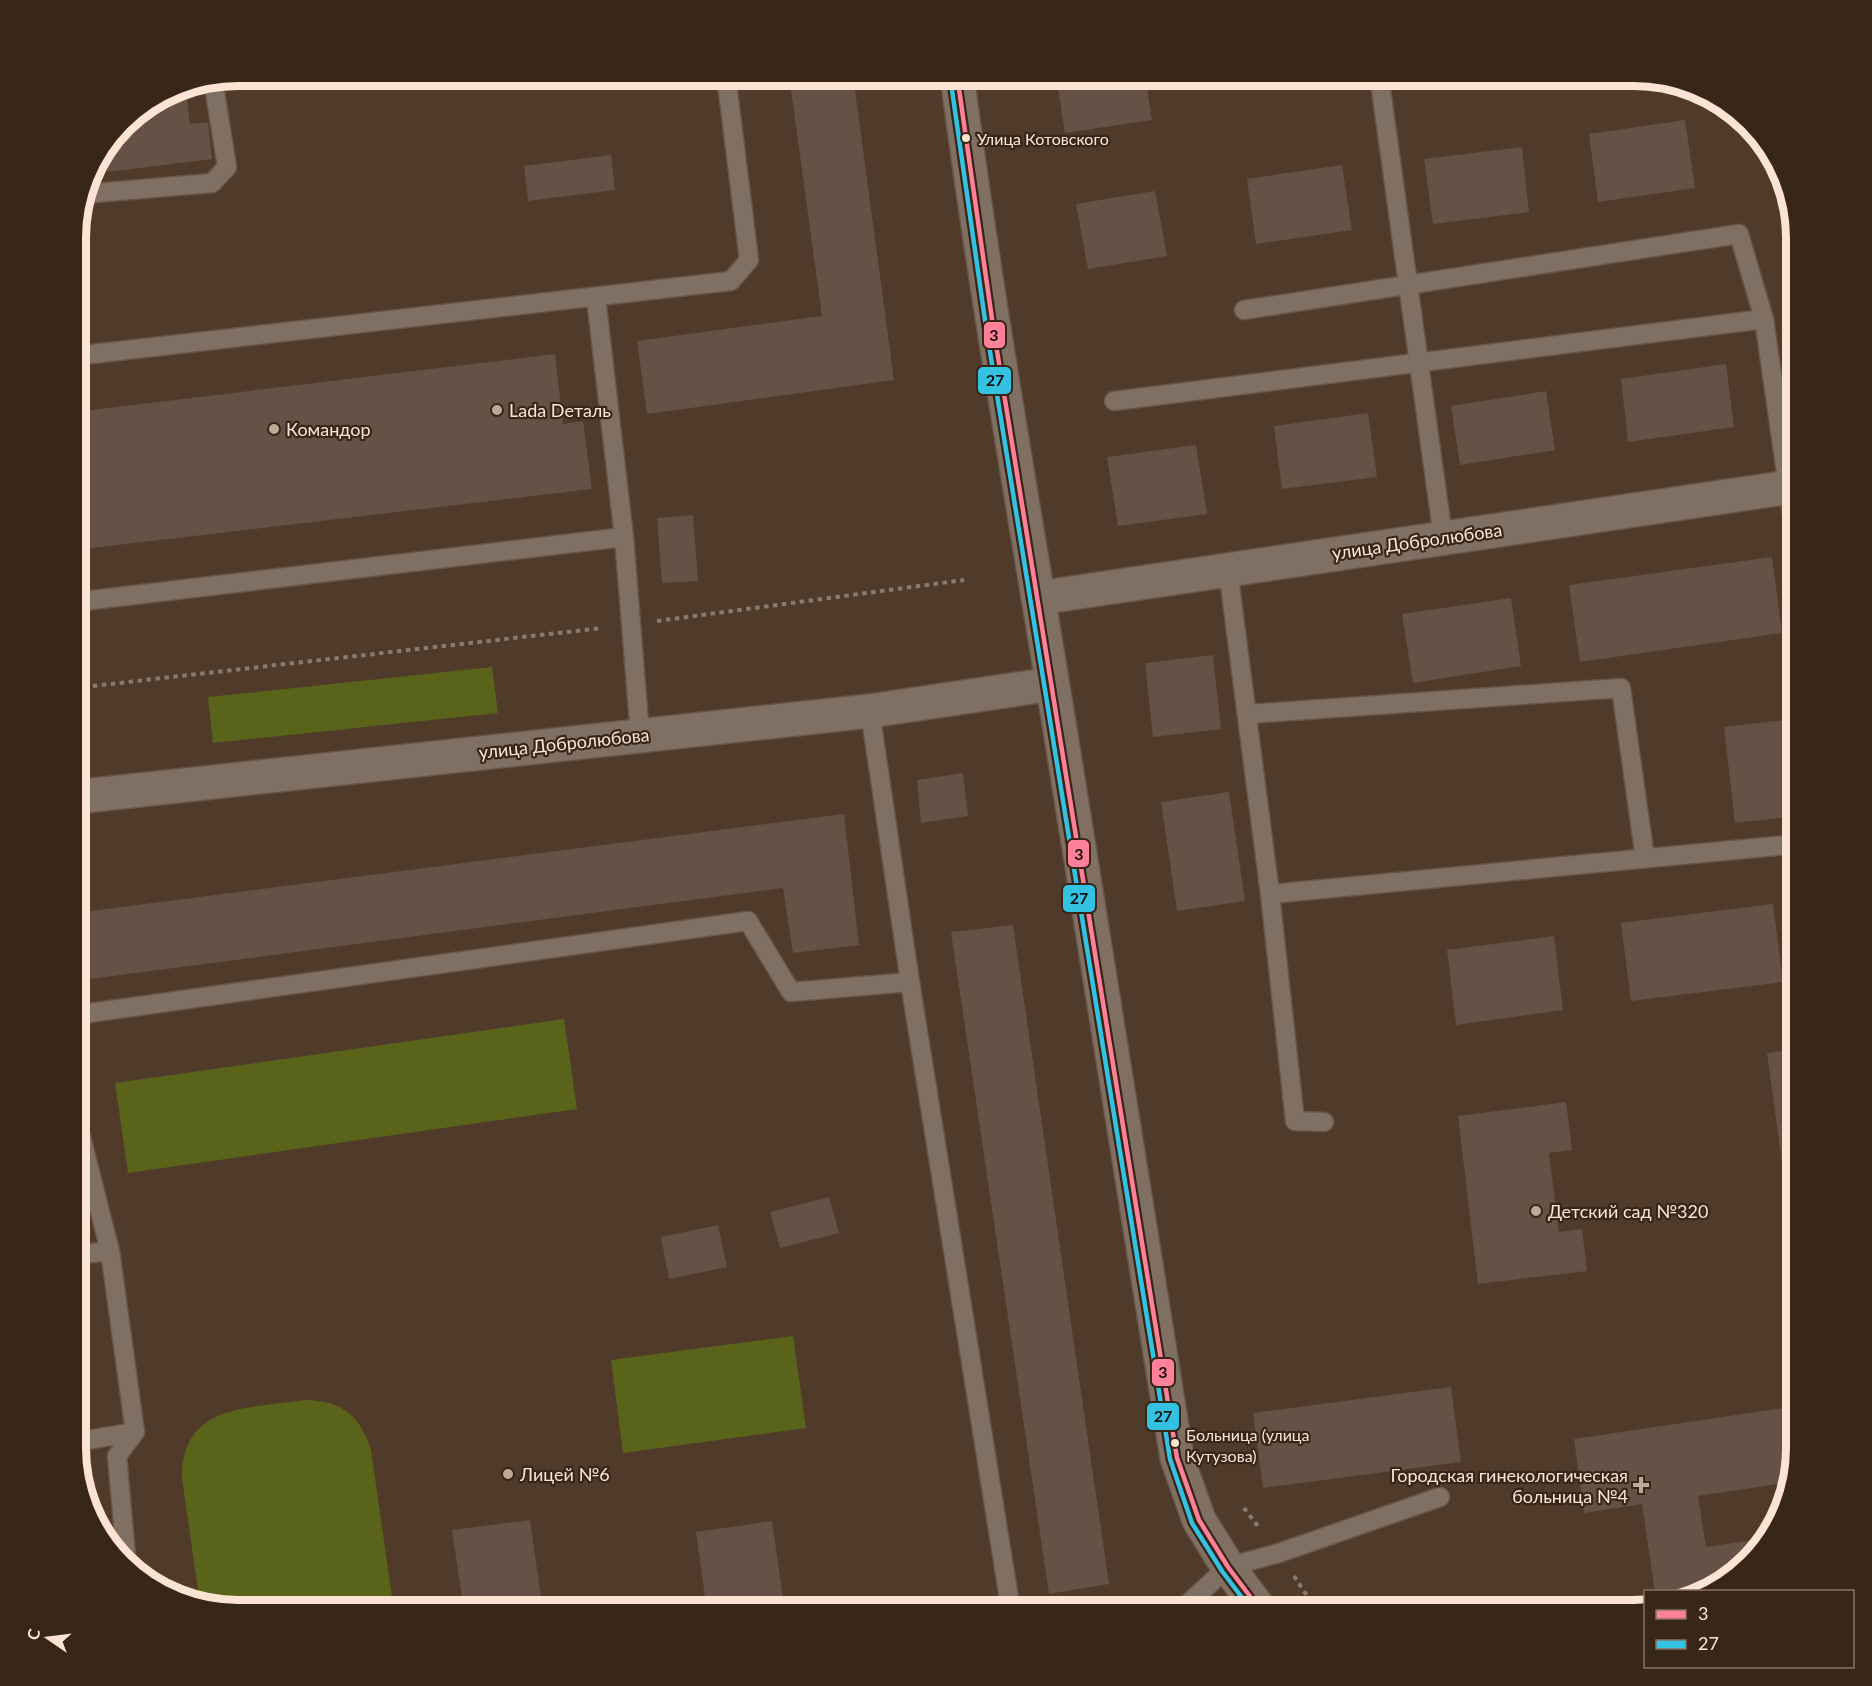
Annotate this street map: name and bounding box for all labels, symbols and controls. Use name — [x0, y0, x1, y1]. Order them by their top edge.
place label: Улица Котовского — [977, 129, 1109, 148]
marker: Улица Котовского — [960, 132, 972, 144]
line badge: 3 — [983, 321, 1006, 349]
text: 3 — [989, 325, 999, 344]
line badge: 27 — [977, 366, 1012, 395]
text: 27 — [986, 370, 1004, 389]
place label: Lada Dеталь — [509, 399, 611, 421]
marker: Lada Dеталь — [490, 403, 504, 417]
place label: Командор — [286, 418, 371, 440]
marker: Командор — [267, 422, 281, 436]
street label: улица Добролюбова — [1331, 518, 1503, 564]
street label: улица Добролюбова — [478, 723, 650, 763]
line badge: 3 — [1067, 839, 1090, 868]
text: 3 — [1074, 844, 1084, 863]
line badge: 27 — [1062, 884, 1096, 913]
text: 27 — [1070, 888, 1088, 907]
place label: Детский сад №320 — [1548, 1200, 1708, 1222]
marker: Детский сад №320 — [1529, 1204, 1543, 1218]
line badge: 3 — [1151, 1358, 1175, 1387]
text: 3 — [1158, 1362, 1168, 1381]
line badge: 27 — [1146, 1402, 1180, 1431]
text: 27 — [1154, 1406, 1172, 1425]
place label: Больница (улица Кутузова) — [1186, 1425, 1310, 1465]
marker: Больница (улица Кутузова) — [1169, 1437, 1181, 1449]
place label: Лицей №6 — [519, 1463, 610, 1485]
place label: Городская гинекологическая больница №4 — [1391, 1464, 1628, 1507]
marker: Лицей №6 — [501, 1467, 515, 1481]
marker: Городская гинекологическая больница №4 — [1632, 1476, 1650, 1494]
legend — [1644, 1590, 1854, 1668]
text: 3 — [1698, 1602, 1708, 1624]
north arrow — [18, 1608, 78, 1668]
text: С — [22, 1626, 44, 1642]
text: 27 — [1698, 1632, 1719, 1654]

